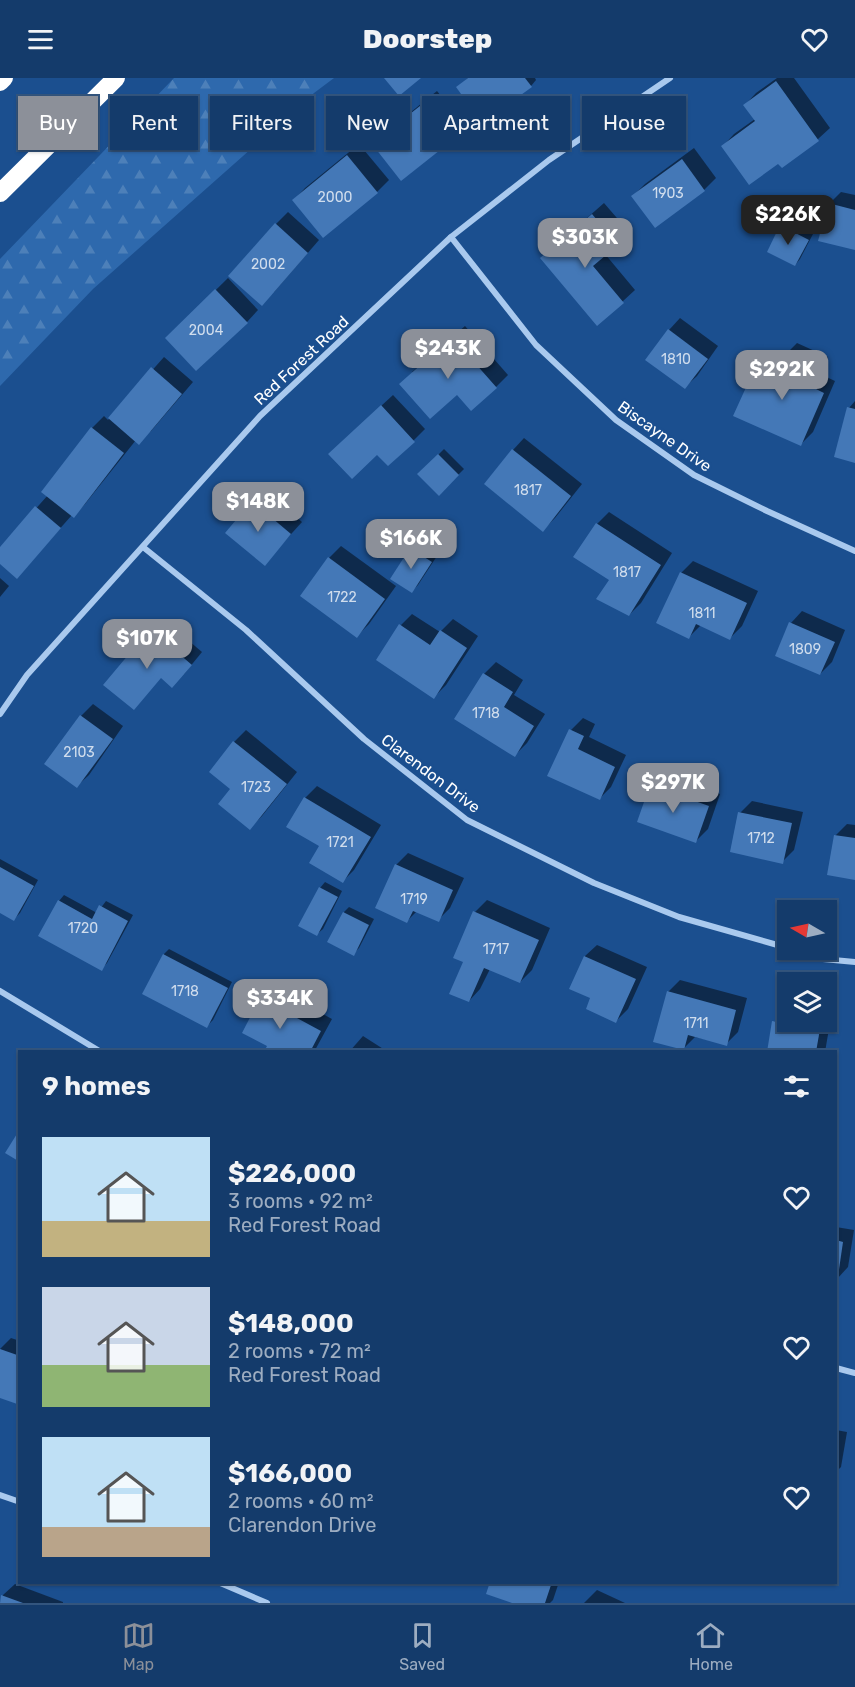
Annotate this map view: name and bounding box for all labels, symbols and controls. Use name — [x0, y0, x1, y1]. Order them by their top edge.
icon: menu — [24, 23, 57, 56]
text: Doorstep — [363, 23, 492, 55]
icon: heart — [798, 23, 831, 56]
chip: Buy — [18, 96, 98, 150]
chip: Rent — [110, 96, 198, 150]
chip: Filters — [210, 96, 314, 150]
chip: New — [326, 96, 410, 150]
chip: Apartment — [422, 96, 570, 150]
chip: House — [582, 96, 686, 150]
house number: 1903 — [652, 185, 684, 202]
house number: 2000 — [318, 189, 353, 206]
pin: $226K — [746, 195, 830, 246]
text: $226K — [755, 202, 821, 226]
pin: $303K — [543, 218, 627, 269]
text: $303K — [552, 225, 618, 249]
house number: 2002 — [251, 256, 285, 273]
street label: Red Forest Road — [250, 312, 353, 409]
house number: 2004 — [189, 322, 224, 339]
pin: $243K — [406, 329, 490, 380]
text: $243K — [415, 336, 481, 360]
pin: $292K — [740, 350, 824, 401]
house number: 1810 — [661, 351, 691, 368]
text: $292K — [749, 357, 815, 381]
street label: Biscayne Drive — [614, 397, 715, 476]
pin: $148K — [216, 482, 300, 533]
house number: 1817 — [514, 482, 542, 499]
text: $148K — [226, 489, 290, 513]
pin: $166K — [369, 519, 453, 570]
text: $166K — [380, 526, 442, 550]
house number: 1817 — [613, 564, 641, 581]
house number: 1722 — [327, 589, 357, 606]
house number: 1811 — [689, 605, 715, 622]
pin: $107K — [105, 619, 189, 670]
text: $107K — [116, 626, 178, 650]
house number: 1809 — [789, 641, 821, 658]
house number: 1718 — [472, 705, 500, 722]
street label: Clarendon Drive — [378, 730, 484, 817]
house number: 2103 — [63, 744, 95, 761]
pin: $297K — [631, 763, 715, 814]
text: $297K — [641, 770, 705, 794]
house number: 1723 — [241, 779, 271, 796]
house number: 1712 — [747, 830, 775, 847]
house number: 1721 — [326, 834, 354, 851]
house number: 1719 — [400, 891, 428, 908]
north arrow — [777, 900, 837, 960]
map controls — [777, 900, 837, 1032]
house number: 1720 — [68, 920, 98, 937]
house number: 1717 — [483, 941, 509, 958]
button: layers — [777, 972, 837, 1032]
pin: $334K — [238, 979, 322, 1030]
house number: 1718 — [171, 983, 199, 1000]
text: $334K — [247, 986, 313, 1010]
house number: 1711 — [683, 1015, 709, 1032]
icon: filters — [780, 1070, 813, 1103]
text: 9 homes — [42, 1071, 151, 1102]
text: $226,000 — [228, 1158, 356, 1189]
icon: home — [90, 1161, 162, 1233]
icon: heart — [780, 1181, 813, 1214]
text: 3 rooms · 92 m² — [228, 1189, 373, 1213]
text: Red Forest Road — [228, 1213, 381, 1237]
text: $148,000 — [228, 1308, 354, 1339]
icon: home — [90, 1311, 162, 1383]
icon: heart — [780, 1331, 813, 1364]
text: 2 rooms · 72 m² — [228, 1339, 371, 1363]
text: Red Forest Road — [228, 1363, 381, 1387]
text: $166,000 — [228, 1458, 352, 1489]
icon: home — [90, 1461, 162, 1533]
icon: heart — [780, 1481, 813, 1514]
text: 2 rooms · 60 m² — [228, 1489, 374, 1513]
text: Clarendon Drive — [228, 1513, 376, 1537]
tab: Map — [122, 1619, 155, 1674]
tab: Saved — [399, 1619, 445, 1674]
tab: Home — [689, 1619, 733, 1674]

